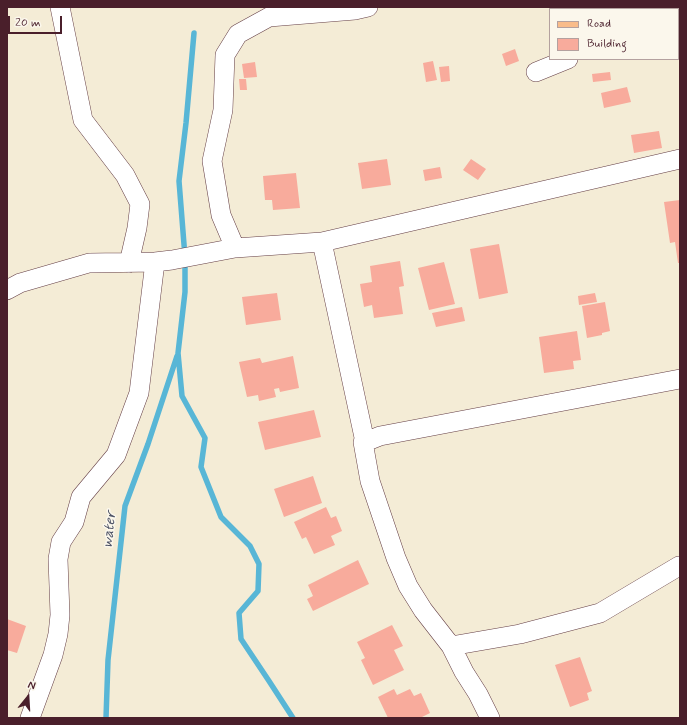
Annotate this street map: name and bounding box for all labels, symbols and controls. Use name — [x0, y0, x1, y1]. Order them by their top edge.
scale bar — [10, 8, 64, 34]
legend — [549, 8, 679, 60]
text: 20 m — [15, 15, 41, 31]
text: Road — [587, 16, 611, 32]
text: Building — [587, 36, 627, 52]
water label: water — [99, 511, 121, 549]
north arrow — [8, 677, 48, 717]
text: N — [26, 678, 37, 693]

